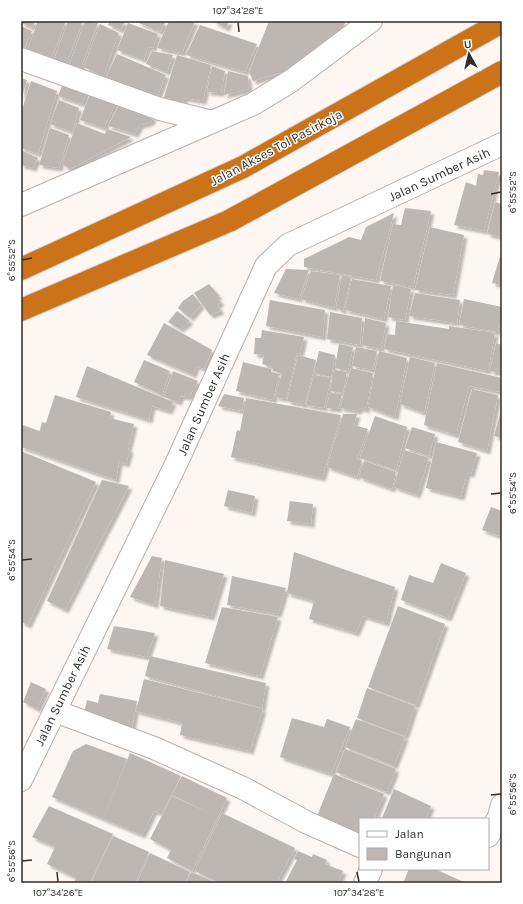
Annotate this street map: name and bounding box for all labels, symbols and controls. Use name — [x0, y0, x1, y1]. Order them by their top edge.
text: 107°34'28"E — [213, 5, 263, 17]
north arrow — [449, 34, 489, 74]
text: U — [463, 38, 472, 52]
street label: Jalan Akses Tol Pasirkoja — [208, 106, 345, 189]
street label: Jalan Sumber Asih — [386, 144, 492, 205]
text: 6°55'52"S — [507, 171, 519, 213]
text: 6°55'52"S — [6, 239, 18, 281]
street label: Jalan Sumber Asih — [174, 351, 233, 458]
text: 6°55'54"S — [507, 472, 519, 514]
text: 6°55'54"S — [6, 539, 18, 581]
street label: Jalan Sumber Asih — [32, 642, 93, 748]
text: 6°55'56"S — [507, 773, 519, 815]
legend — [359, 818, 489, 870]
text: Jalan — [395, 827, 424, 841]
text: 6°55'56"S — [6, 840, 18, 882]
text: Bangunan — [395, 847, 451, 861]
text: 107°34'26"E — [33, 887, 83, 899]
text: 107°34'28"E — [334, 887, 384, 899]

